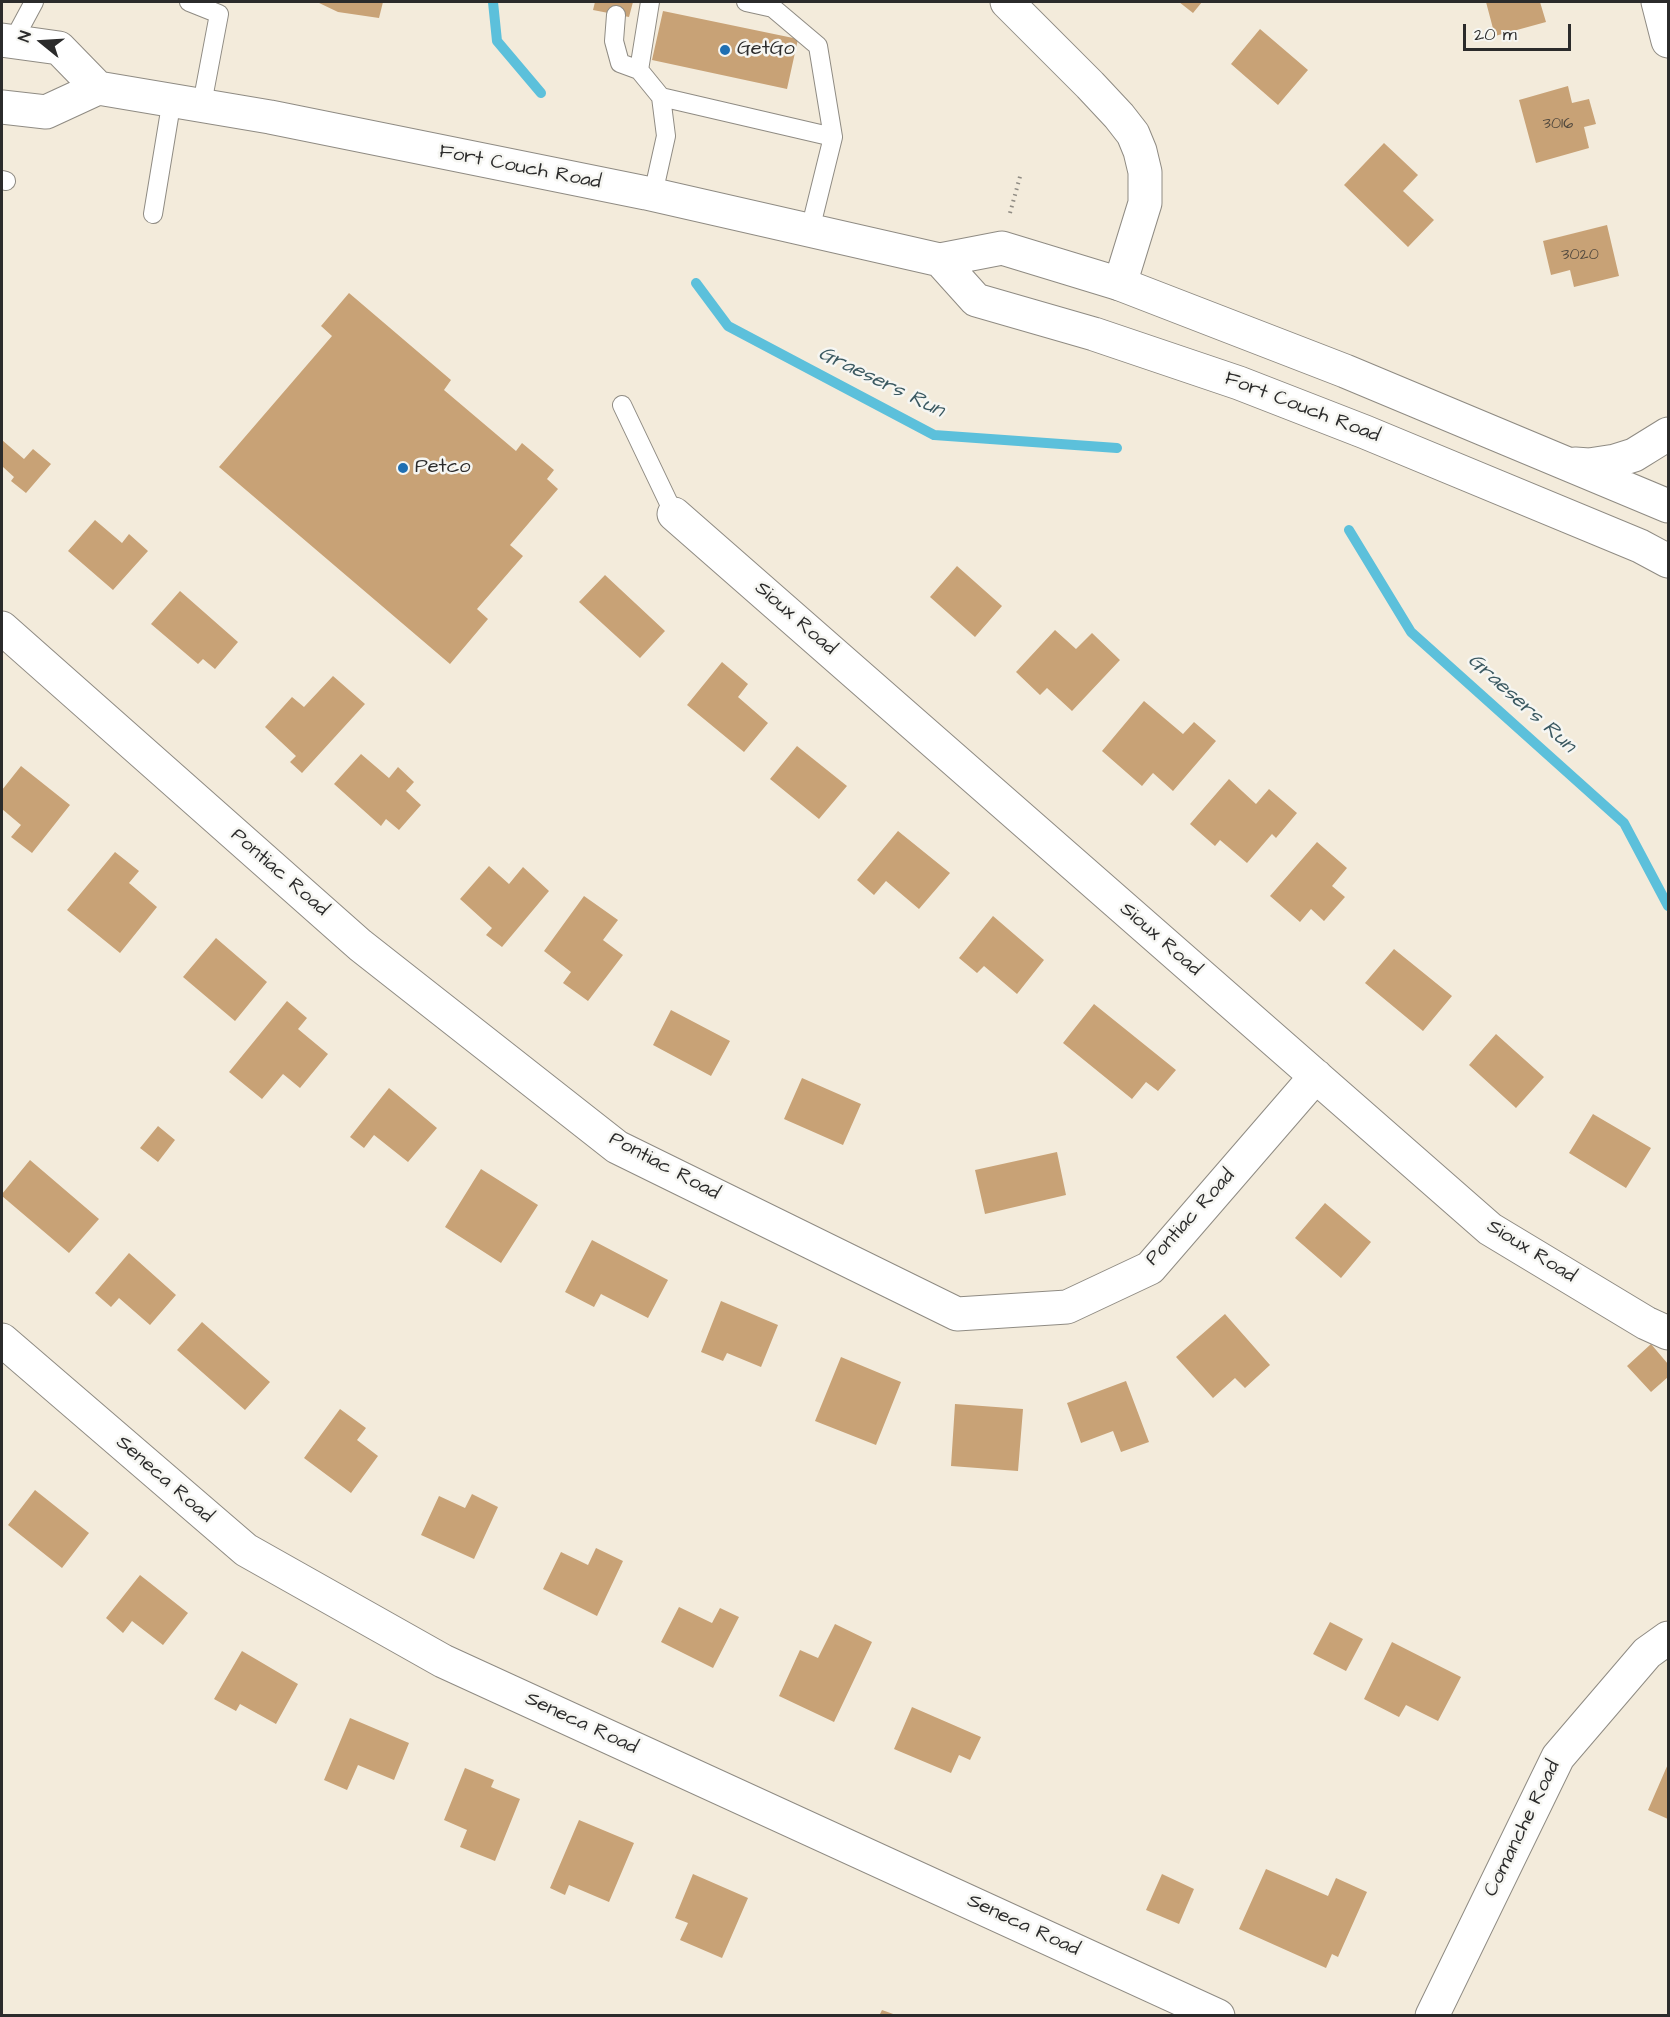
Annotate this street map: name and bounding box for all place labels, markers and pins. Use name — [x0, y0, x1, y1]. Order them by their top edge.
place label: GetGo — [737, 38, 795, 62]
marker: GetGo — [718, 43, 732, 57]
place label: Petco — [415, 456, 471, 480]
marker: Petco — [396, 461, 410, 475]

